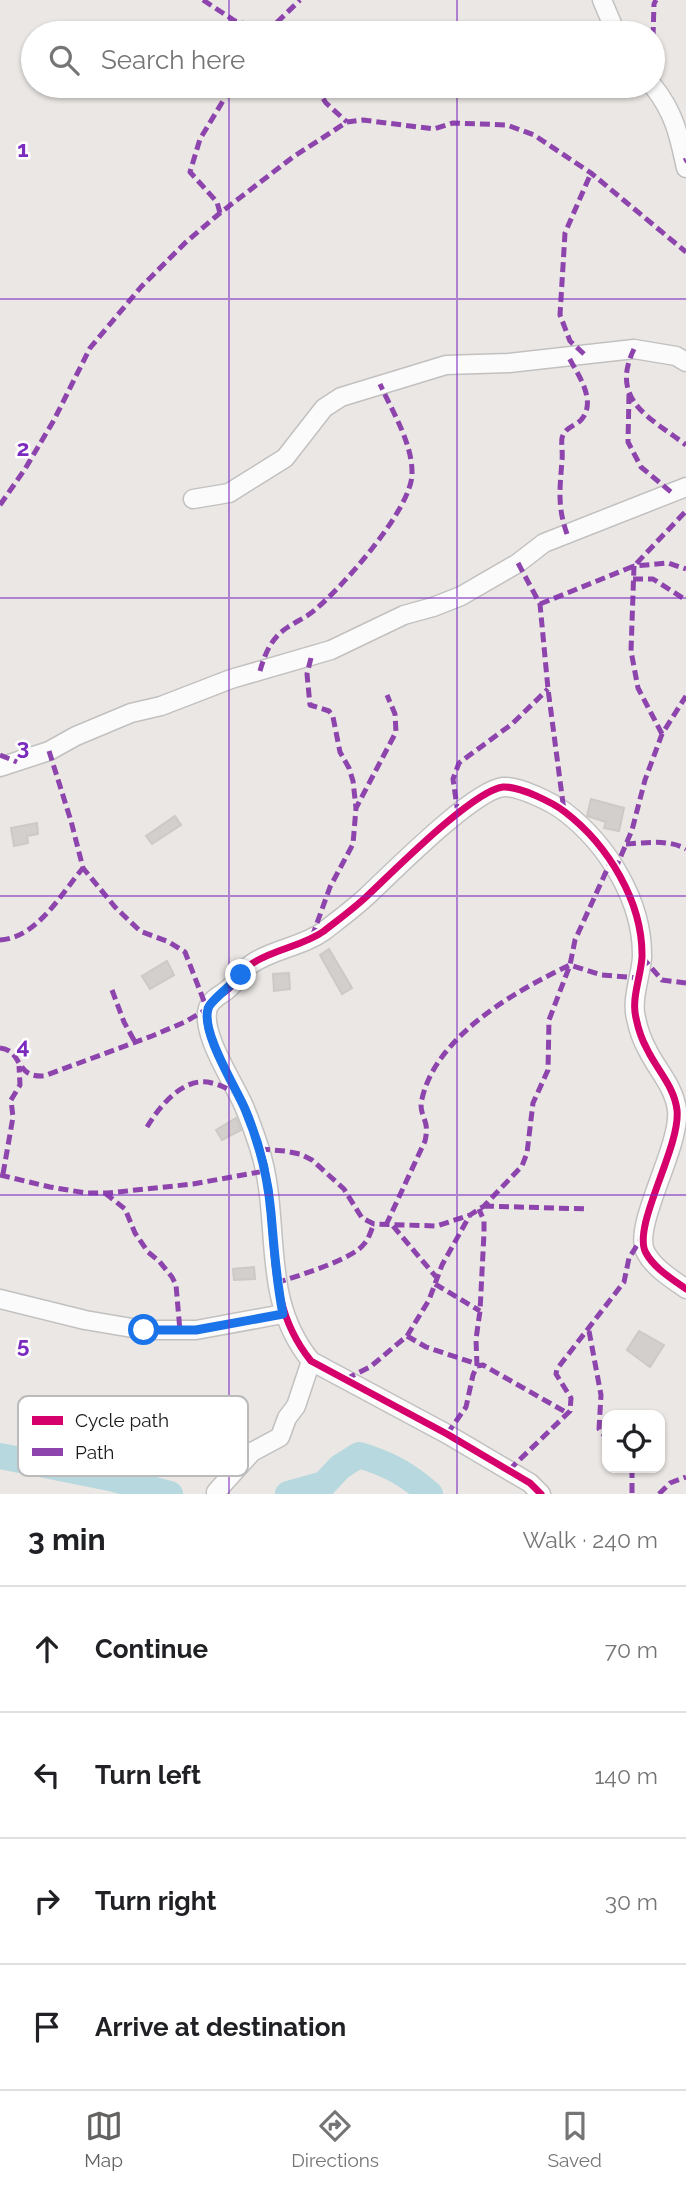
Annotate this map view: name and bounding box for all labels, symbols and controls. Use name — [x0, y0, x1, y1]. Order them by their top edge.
search box — [21, 21, 665, 98]
icon: search — [45, 41, 83, 79]
text: Search here — [101, 45, 245, 75]
text: 1 — [17, 135, 29, 162]
text: 2 — [17, 434, 29, 461]
text: 3 — [17, 733, 29, 760]
route end — [225, 959, 256, 990]
text: 4 — [16, 1032, 30, 1059]
route start — [128, 1314, 159, 1345]
text: 5 — [17, 1331, 30, 1358]
legend — [18, 1396, 248, 1476]
text: Cycle path — [75, 1409, 169, 1431]
map controls — [602, 1410, 665, 1473]
button: locate — [602, 1410, 665, 1473]
text: Path — [75, 1441, 114, 1463]
text: 3 min — [28, 1522, 106, 1557]
text: Walk · 240 m — [522, 1526, 658, 1553]
icon: ahead — [28, 1630, 66, 1668]
text: Continue — [95, 1634, 208, 1664]
text: 70 m — [605, 1636, 658, 1663]
icon: left — [28, 1756, 66, 1794]
text: Turn left — [95, 1760, 201, 1790]
text: 140 m — [595, 1762, 658, 1789]
icon: right — [28, 1882, 66, 1920]
text: Turn right — [95, 1886, 216, 1916]
text: 30 m — [605, 1888, 658, 1915]
icon: arrive — [28, 2008, 66, 2046]
text: Arrive at destination — [95, 2012, 346, 2042]
tab: Map — [84, 2107, 123, 2171]
tab: Directions — [291, 2107, 379, 2171]
tab: Saved — [547, 2107, 602, 2171]

